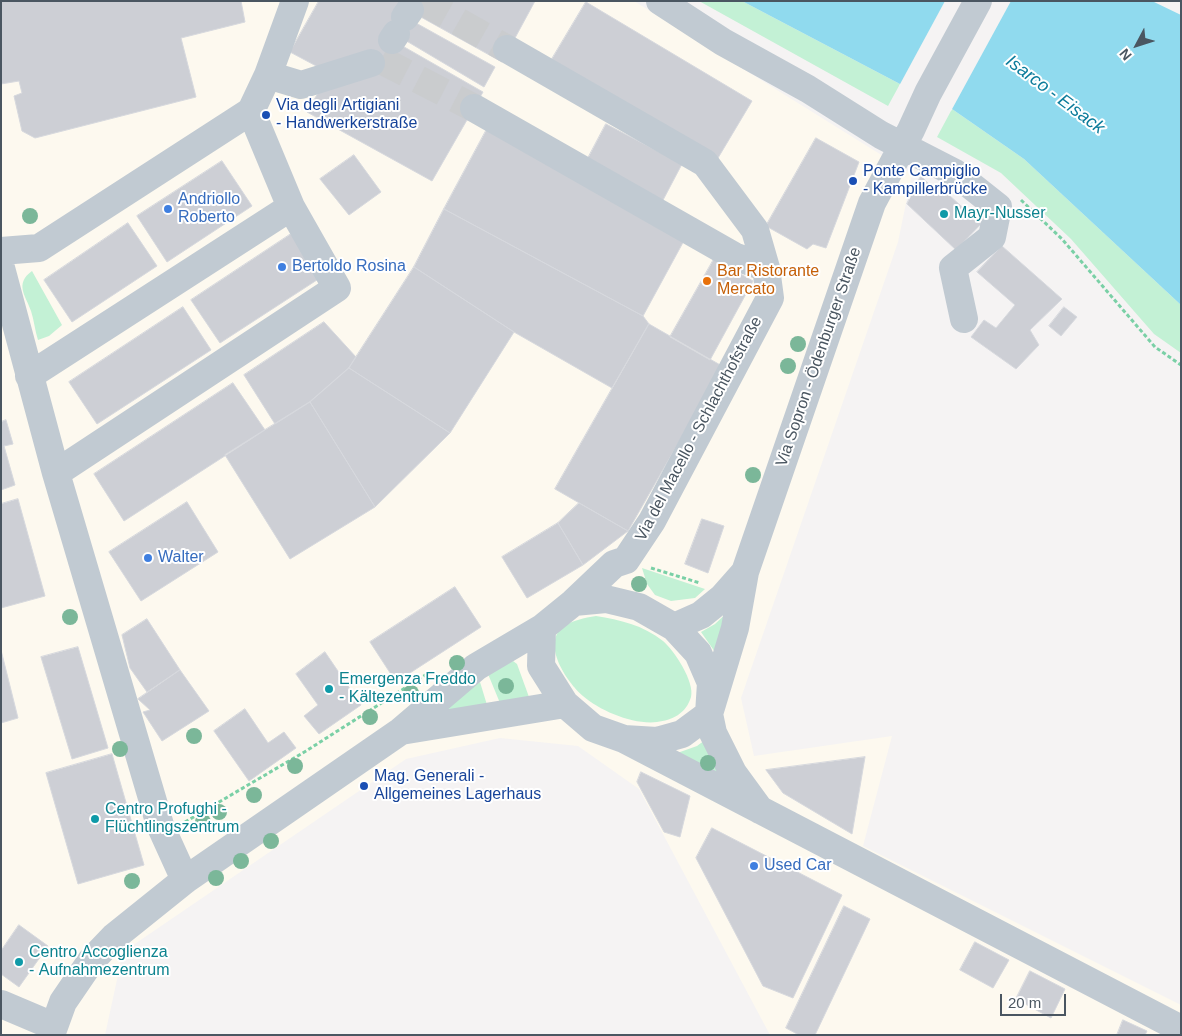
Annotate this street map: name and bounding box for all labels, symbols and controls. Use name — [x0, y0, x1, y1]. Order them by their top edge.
north arrow — [1112, 20, 1162, 70]
text: N — [1116, 46, 1135, 64]
water label: Isarco - Eisack — [1001, 51, 1109, 139]
place label: Via degli Artigiani - Handwerkerstraße — [276, 96, 417, 134]
marker: Via degli Artigiani - Handwerkerstraße — [260, 109, 272, 121]
place label: Ponte Campiglio - Kampillerbrücke — [863, 162, 987, 200]
marker: Ponte Campiglio - Kampillerbrücke — [847, 175, 859, 187]
place label: Andriollo Roberto — [178, 190, 240, 228]
marker: Andriollo Roberto — [162, 203, 174, 215]
place label: Mayr-Nusser — [954, 204, 1046, 224]
marker: Mayr-Nusser — [938, 208, 950, 220]
street label: Via Sopron - Ödenburger Straße — [772, 245, 866, 469]
place label: Bertoldo Rosina — [292, 257, 406, 277]
marker: Bertoldo Rosina — [276, 261, 288, 273]
place label: Bar Ristorante Mercato — [717, 262, 819, 300]
marker: Bar Ristorante Mercato — [701, 275, 713, 287]
street label: Via del Macello - Schlachthofstraße — [632, 314, 766, 544]
place label: Walter — [158, 548, 204, 568]
marker: Walter — [142, 552, 154, 564]
place label: Emergenza Freddo - Kältezentrum — [339, 670, 476, 708]
marker: Emergenza Freddo - Kältezentrum — [323, 683, 335, 695]
place label: Mag. Generali - Allgemeines Lagerhaus — [374, 767, 541, 805]
marker: Mag. Generali - Allgemeines Lagerhaus — [358, 780, 370, 792]
place label: Centro Profughi - Flüchtlingszentrum — [105, 800, 239, 838]
marker: Centro Profughi - Flüchtlingszentrum — [89, 813, 101, 825]
place label: Used Car — [764, 856, 832, 876]
marker: Used Car — [748, 860, 760, 872]
place label: Centro Accoglienza - Aufnahmezentrum — [29, 943, 170, 981]
marker: Centro Accoglienza - Aufnahmezentrum — [13, 956, 25, 968]
scale bar — [1002, 984, 1068, 1016]
text: 20 m — [1008, 994, 1041, 1011]

